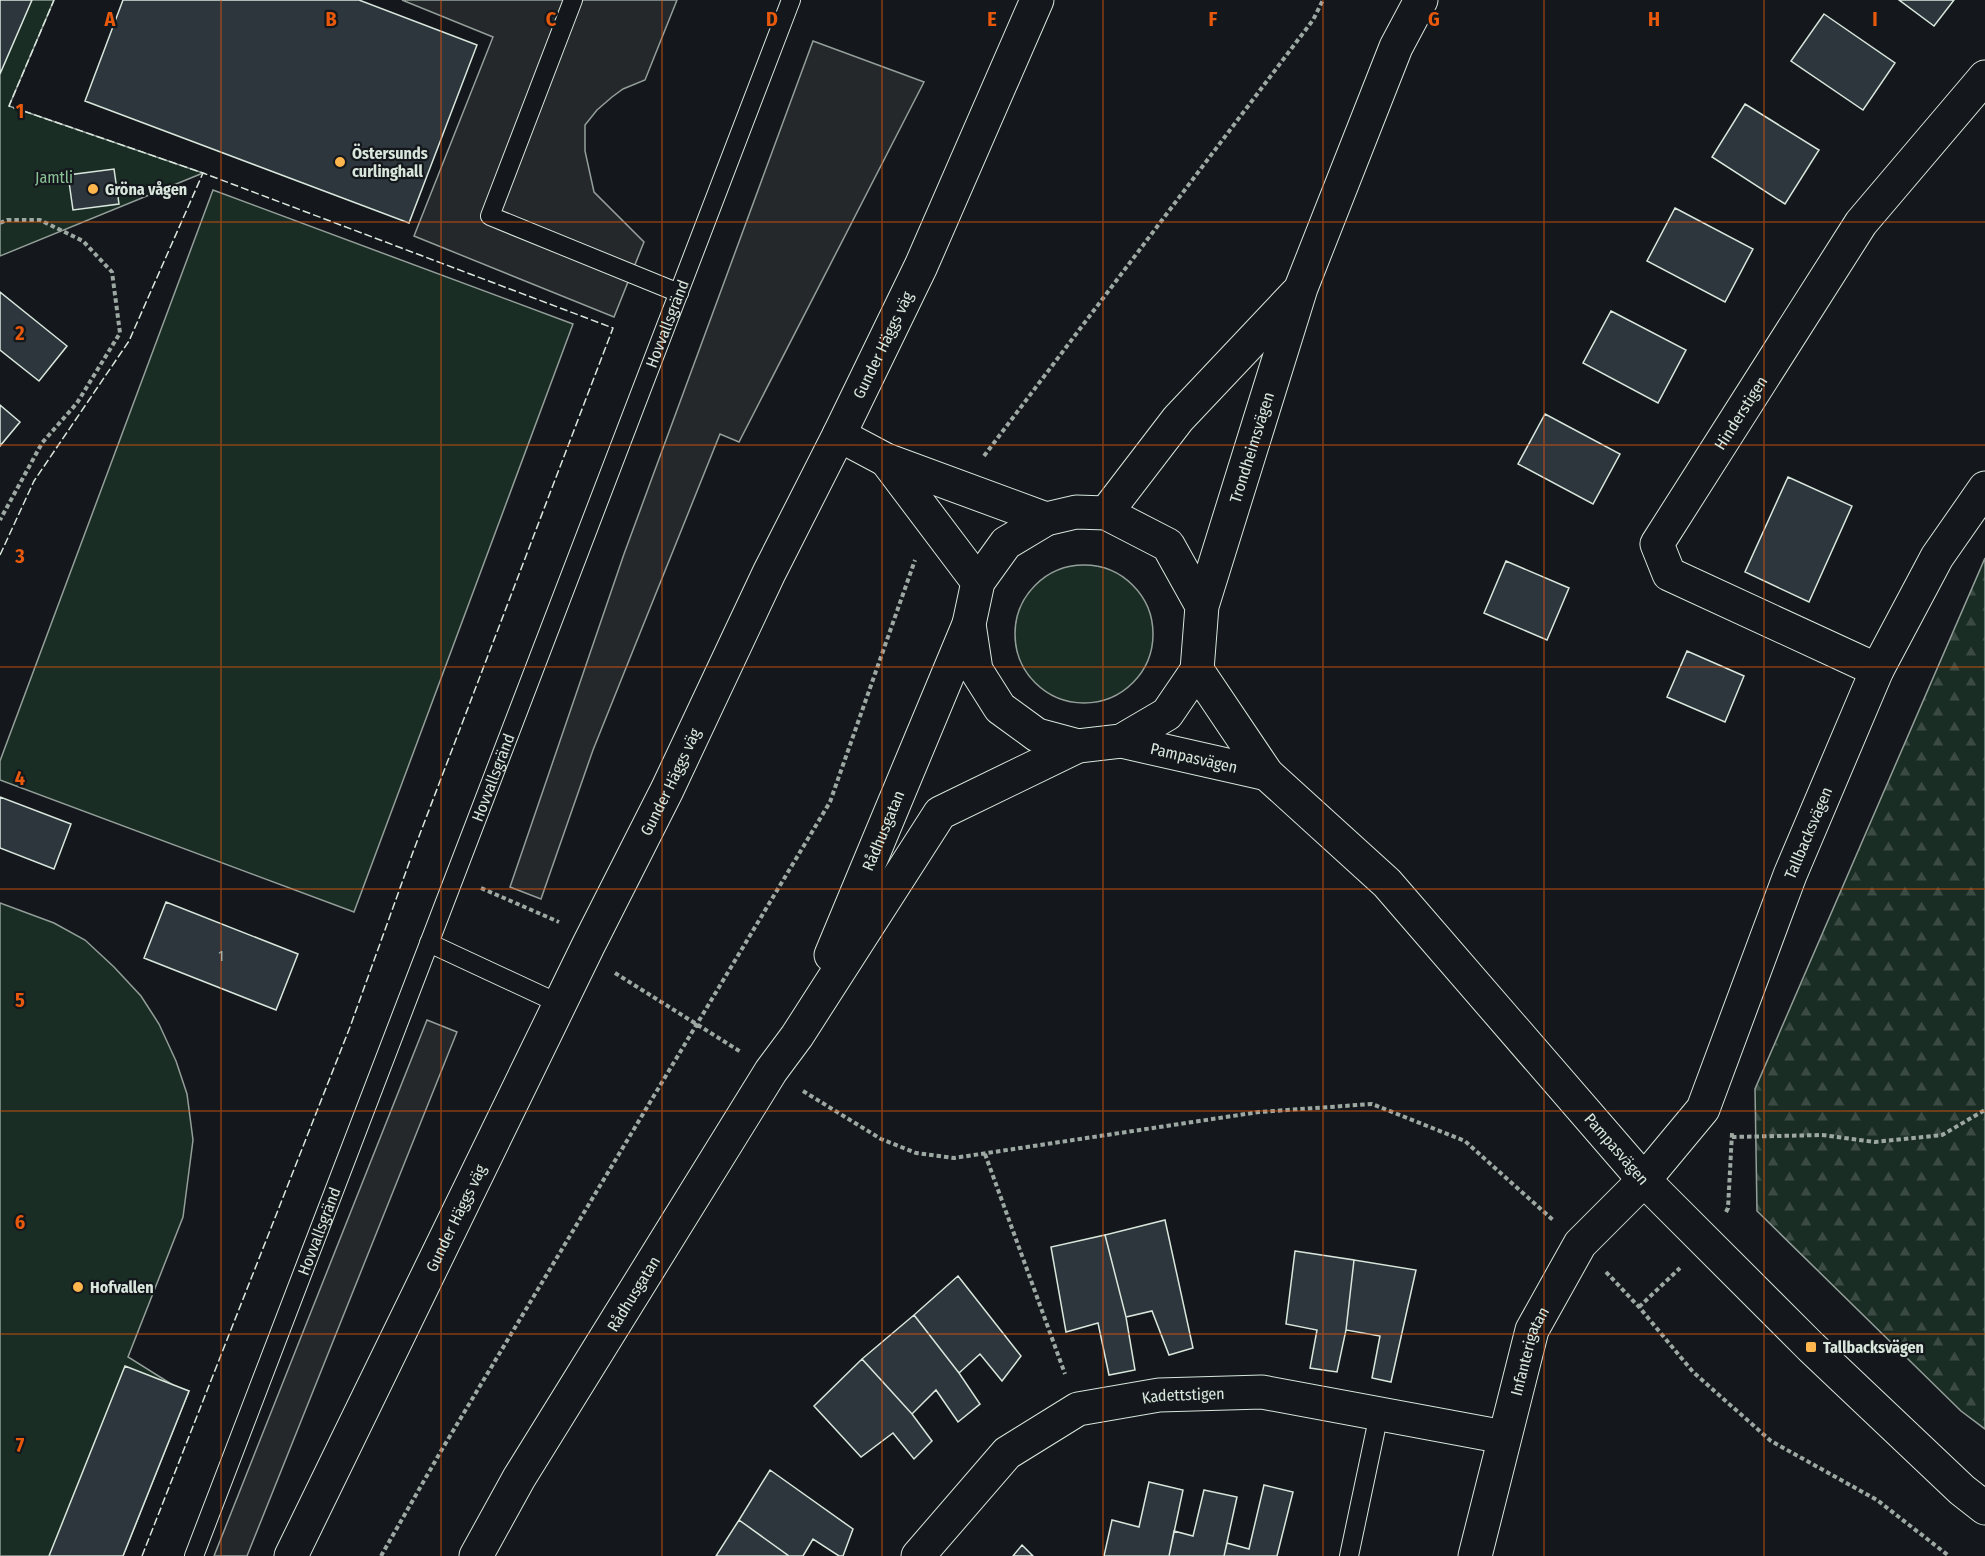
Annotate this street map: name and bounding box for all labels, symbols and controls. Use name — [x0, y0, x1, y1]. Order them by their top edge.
text: A — [104, 7, 117, 31]
text: B — [325, 7, 337, 31]
text: C — [546, 7, 557, 31]
text: D — [766, 7, 778, 31]
text: E — [987, 7, 997, 31]
text: F — [1209, 7, 1218, 31]
text: G — [1428, 7, 1440, 31]
text: H — [1648, 7, 1660, 31]
text: I — [1872, 7, 1878, 31]
text: 1 — [16, 99, 24, 123]
place label: Östersunds curlinghall — [352, 143, 428, 181]
marker: Östersunds curlinghall — [333, 155, 347, 169]
park label: Jamtli — [35, 168, 73, 187]
place label: Gröna vågen — [105, 180, 187, 199]
marker: Gröna vågen — [86, 182, 100, 196]
street label: Hovvallsgränd — [642, 277, 693, 370]
street label: Gunder Häggs väg — [849, 288, 917, 402]
text: 2 — [14, 321, 25, 345]
street label: Hinderstigen — [1710, 372, 1771, 453]
street label: Trondheimsvägen — [1226, 390, 1278, 505]
text: 3 — [14, 544, 25, 568]
street label: Gunder Häggs väg — [636, 725, 705, 839]
street label: Hovvallsgränd — [468, 731, 519, 824]
street label: Pampasvägen — [1149, 739, 1239, 777]
text: 4 — [15, 766, 25, 790]
street label: Tallbacksvägen — [1781, 784, 1836, 882]
street label: Rådhusgatan — [858, 788, 909, 874]
house number: 1 — [218, 948, 224, 965]
text: 5 — [15, 988, 25, 1012]
street label: Pampasvägen — [1580, 1109, 1653, 1189]
street label: Gunder Häggs väg — [422, 1161, 490, 1275]
street label: Hovvallsgränd — [294, 1185, 345, 1278]
text: 6 — [15, 1210, 25, 1234]
street label: Rådhusgatan — [603, 1253, 664, 1335]
place label: Hofvallen — [90, 1278, 154, 1297]
marker: Hofvallen — [71, 1280, 85, 1294]
street label: Infanterigatan — [1507, 1304, 1553, 1398]
place label: Tallbacksvägen — [1823, 1338, 1924, 1357]
marker: Tallbacksvägen — [1804, 1340, 1818, 1354]
street label: Kadettstigen — [1140, 1384, 1225, 1408]
text: 7 — [16, 1433, 25, 1457]

